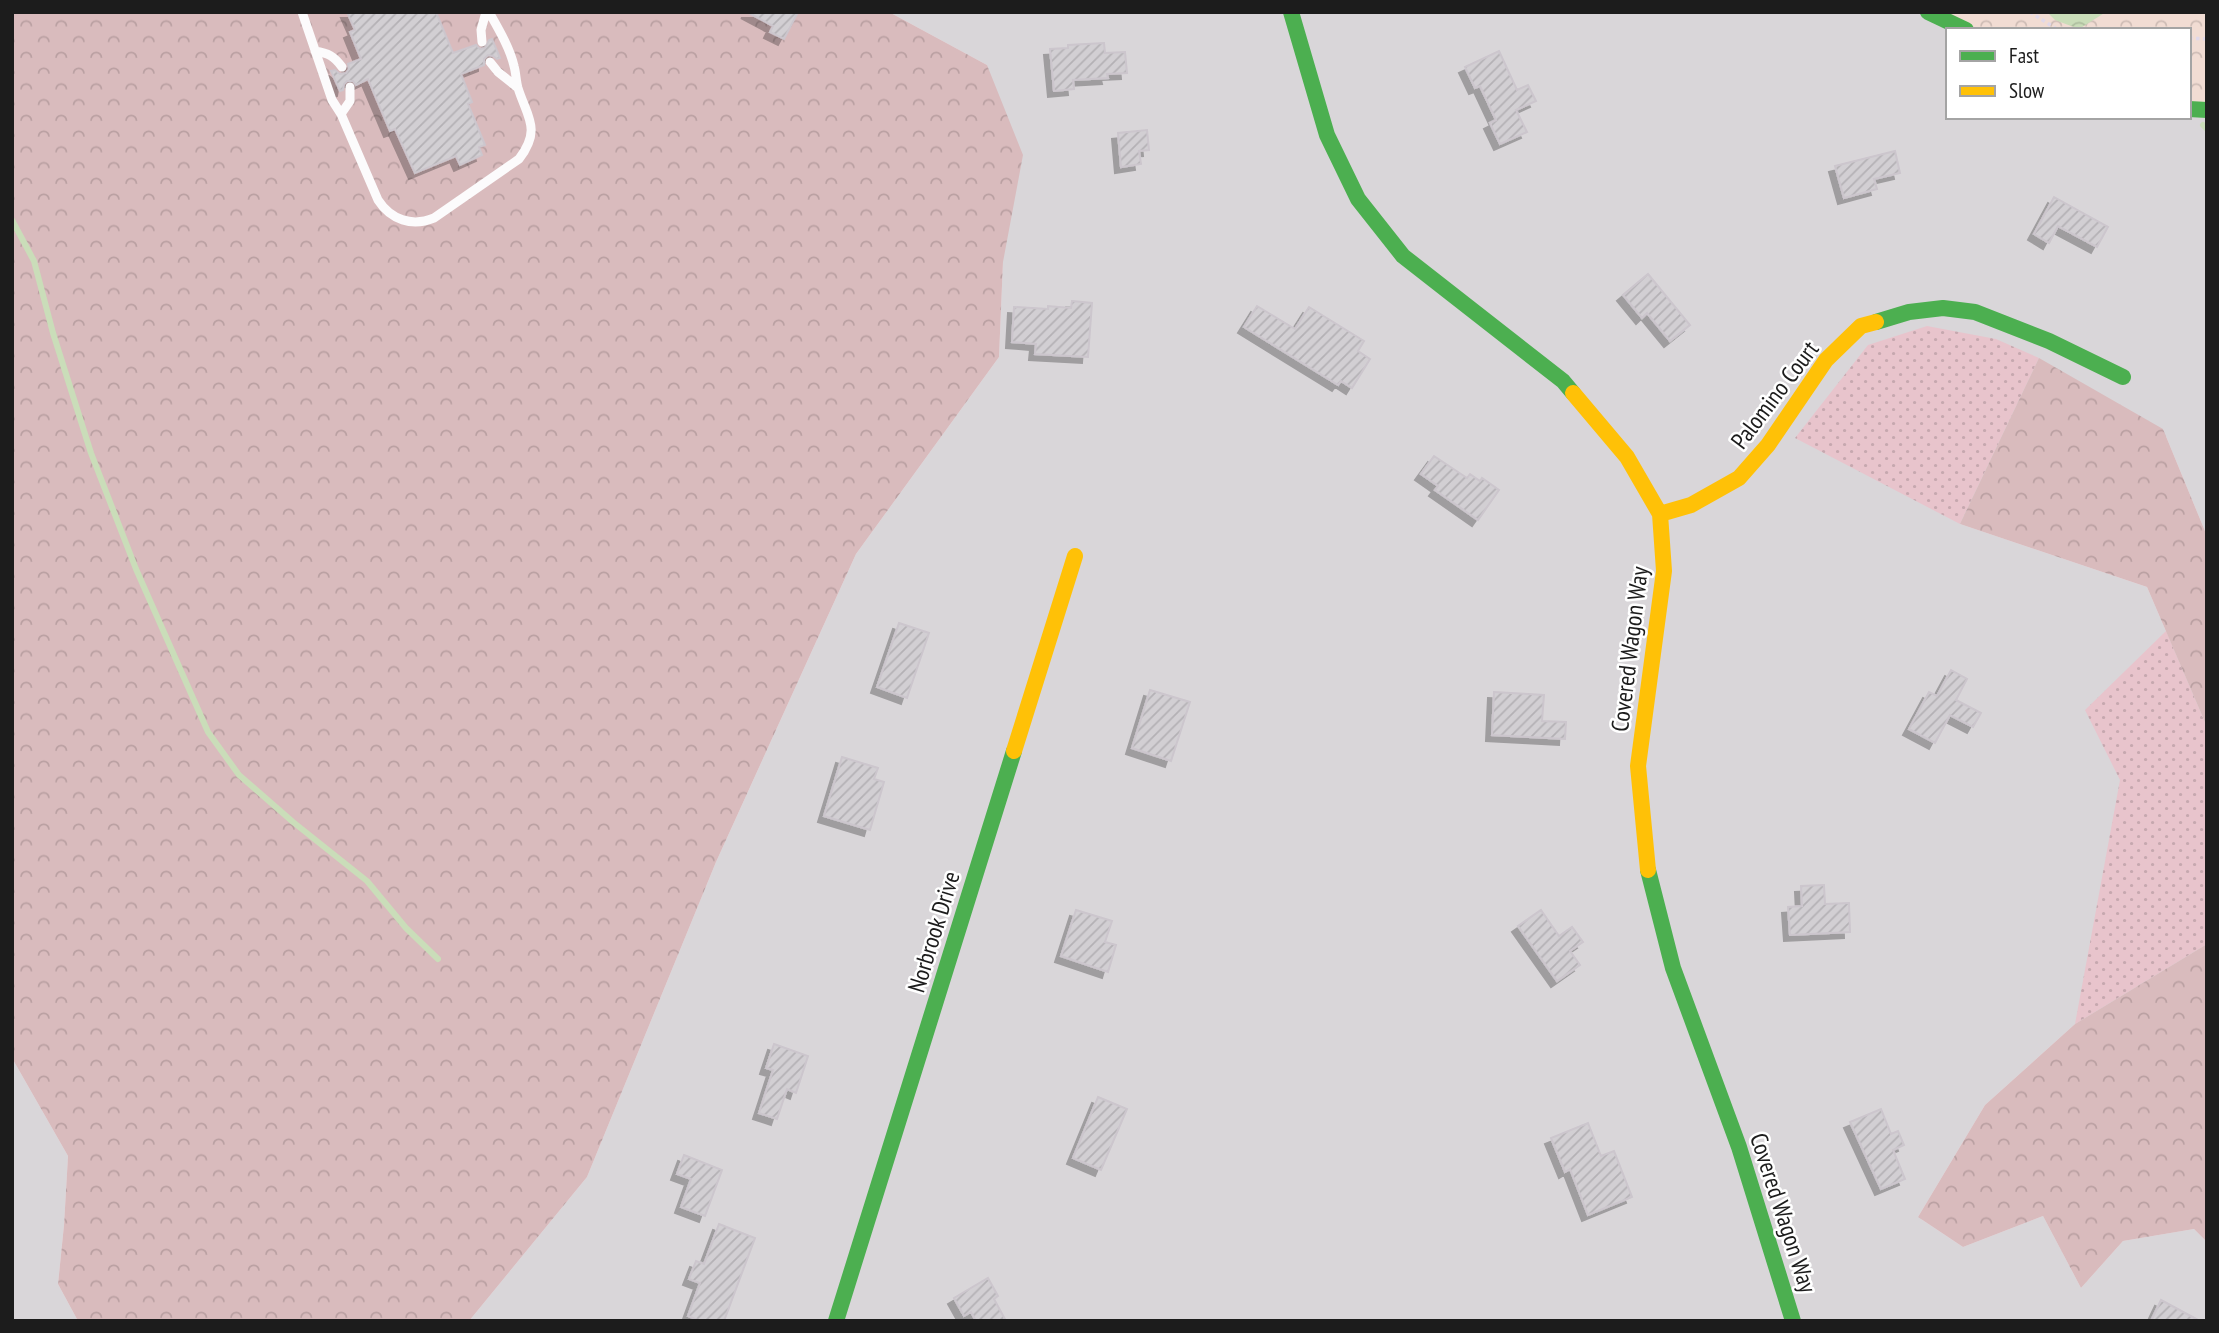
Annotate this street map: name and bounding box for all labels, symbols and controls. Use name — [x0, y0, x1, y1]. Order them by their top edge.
legend — [1946, 28, 2191, 119]
text: Fast — [2009, 42, 2039, 69]
text: Slow — [2009, 77, 2045, 104]
street label: Palomino Court — [1724, 334, 1826, 455]
street label: Covered Wagon Way — [1604, 565, 1655, 733]
street label: Norbrook Drive — [900, 868, 967, 996]
street label: Covered Wagon Way — [1743, 1129, 1824, 1297]

